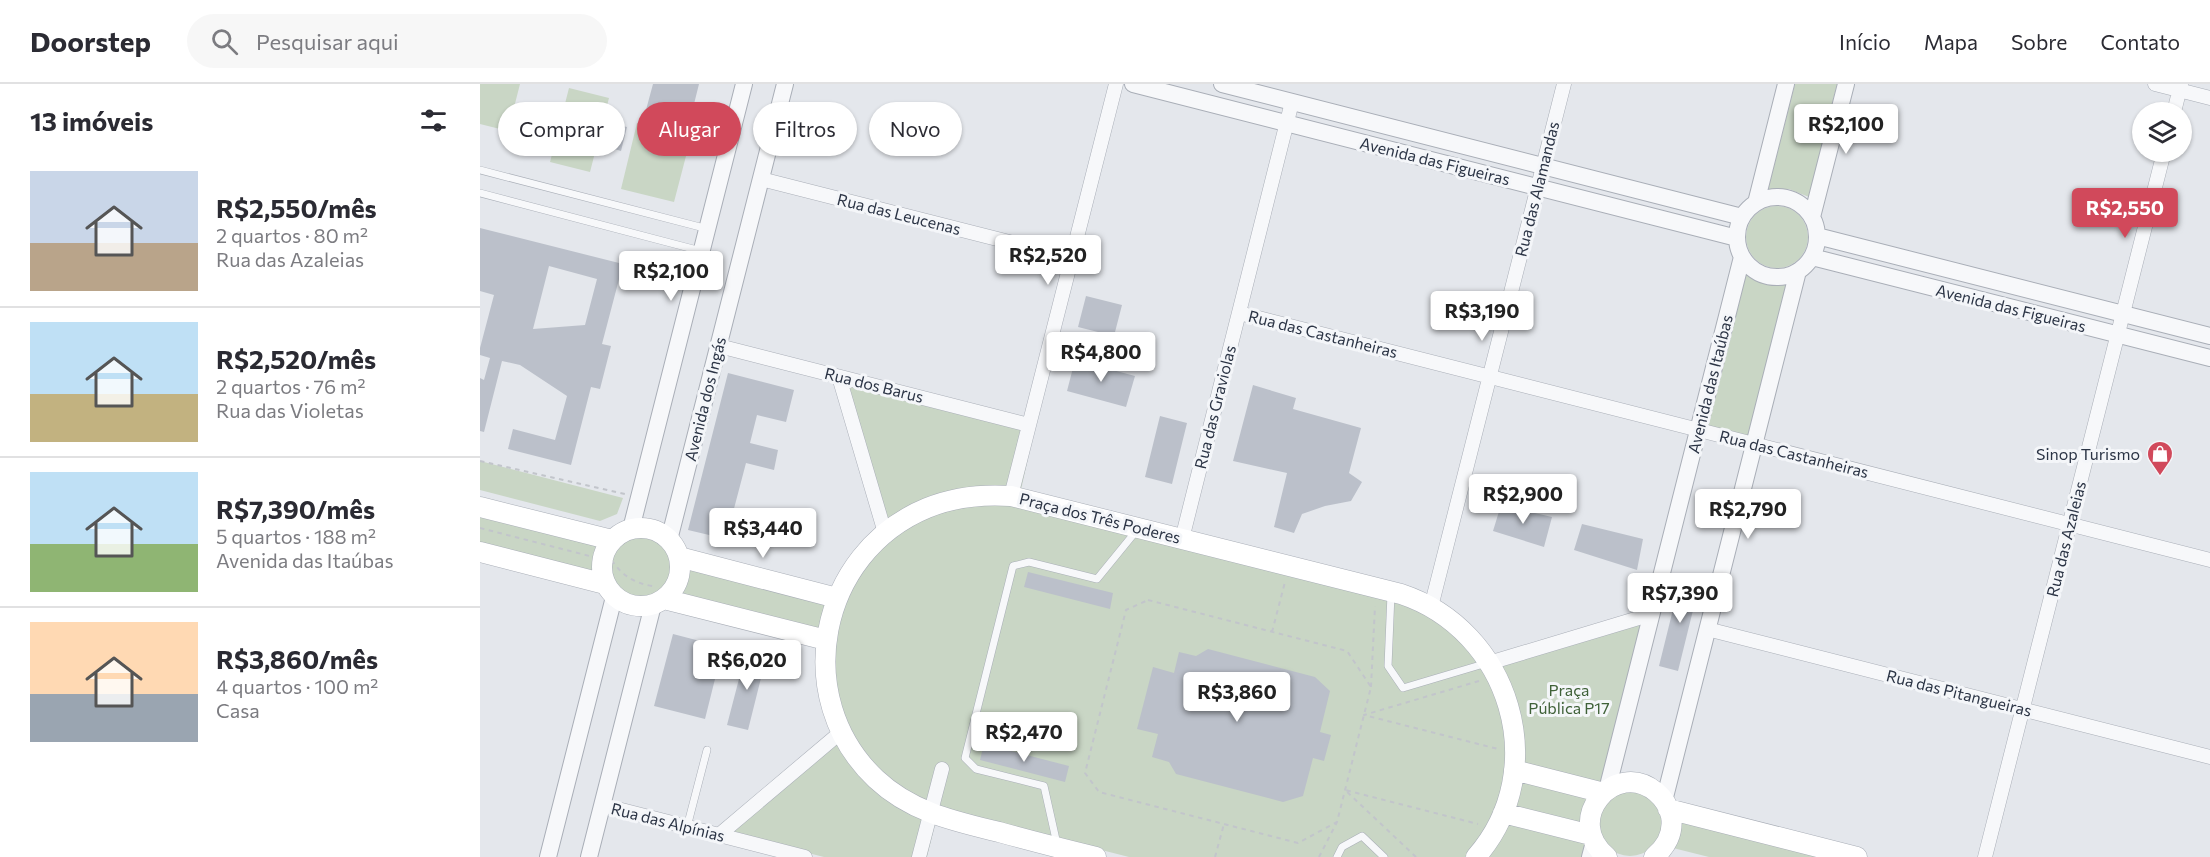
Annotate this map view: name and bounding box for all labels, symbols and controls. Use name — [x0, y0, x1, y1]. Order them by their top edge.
search box — [187, 14, 607, 68]
text: Doorstep — [30, 24, 151, 58]
icon: search — [208, 25, 241, 58]
text: Pesquisar aqui — [256, 28, 399, 55]
text: Início — [1839, 29, 1891, 54]
text: Mapa — [1924, 29, 1978, 54]
text: Sobre — [2011, 29, 2067, 54]
text: Contato — [2100, 29, 2180, 54]
chip: Comprar — [498, 102, 625, 156]
chip: Alugar — [637, 102, 741, 156]
chip: Filtros — [753, 102, 857, 156]
chip: Novo — [869, 102, 962, 156]
map controls — [2132, 102, 2192, 162]
button: layers — [2132, 102, 2192, 162]
icon: filters — [417, 104, 450, 137]
pin: R$2,100 — [1791, 104, 1901, 155]
text: 13 imóveis — [30, 105, 153, 136]
text: R$2,100 — [1808, 111, 1884, 135]
street label: Rua das Alamandas — [1511, 119, 1563, 259]
street label: Avenida das Figueiras — [1358, 133, 1512, 188]
pin: R$2,550 — [2070, 188, 2180, 239]
street label: Rua das Leucenas — [835, 189, 963, 238]
text: R$2,550/mês — [216, 192, 377, 223]
icon: home — [78, 195, 150, 267]
text: R$2,550 — [2086, 195, 2164, 219]
text: 2 quartos · 80 m² — [216, 223, 368, 247]
pin: R$2,520 — [993, 235, 1103, 286]
text: R$2,520 — [1009, 242, 1087, 266]
text: Rua das Azaleias — [216, 247, 364, 271]
pin: R$2,100 — [616, 251, 726, 302]
text: R$2,100 — [633, 258, 709, 282]
street label: Avenida das Figueiras — [1934, 280, 2088, 335]
pin: R$3,190 — [1427, 291, 1537, 342]
text: R$3,190 — [1445, 298, 1519, 322]
street label: Rua das Castanheiras — [1246, 306, 1400, 361]
street label: Avenida das Itaúbas — [1683, 313, 1736, 455]
pin: R$4,800 — [1046, 332, 1156, 383]
street label: Avenida dos Ingás — [680, 335, 729, 463]
text: R$4,800 — [1060, 339, 1142, 363]
text: R$2,520/mês — [216, 343, 376, 374]
street label: Rua das Graviolas — [1190, 343, 1239, 471]
icon: home — [78, 346, 150, 418]
street label: Rua dos Barus — [823, 363, 926, 406]
text: 2 quartos · 76 m² — [216, 374, 365, 398]
text: Rua das Violetas — [216, 398, 364, 422]
street label: Rua das Castanheiras — [1717, 426, 1871, 481]
shop icon: Sinop Turismo — [2145, 439, 2175, 477]
place label: Sinop Turismo — [2036, 444, 2140, 463]
pin: R$2,900 — [1468, 474, 1578, 525]
street label: Rua das Azaleias — [2042, 479, 2089, 599]
text: R$2,900 — [1483, 481, 1563, 505]
street label: Praça dos Três Poderes — [1017, 488, 1183, 547]
pin: R$2,790 — [1693, 489, 1803, 540]
text: R$7,390/mês — [216, 493, 375, 524]
icon: home — [78, 496, 150, 568]
text: R$2,790 — [1709, 496, 1787, 520]
pin: R$3,440 — [708, 508, 818, 559]
text: R$3,440 — [723, 515, 803, 539]
text: 5 quartos · 188 m² — [216, 524, 376, 548]
text: Avenida das Itaúbas — [216, 548, 394, 572]
pin: R$7,390 — [1625, 573, 1735, 624]
text: R$7,390 — [1641, 580, 1719, 604]
pin: R$6,020 — [692, 640, 802, 691]
text: R$3,860/mês — [216, 643, 378, 674]
icon: home — [78, 646, 150, 718]
text: R$6,020 — [707, 647, 787, 671]
street label: Rua das Pitangueiras — [1884, 665, 2034, 720]
pin: R$3,860 — [1182, 672, 1292, 723]
text: 4 quartos · 100 m² — [216, 674, 378, 698]
text: R$3,860 — [1197, 679, 1277, 703]
park label: Praça Pública P17 — [1528, 680, 1610, 717]
text: Casa — [216, 698, 260, 722]
pin: R$2,470 — [969, 712, 1079, 763]
text: R$2,470 — [985, 719, 1063, 743]
street label: Rua das Alpínias — [609, 798, 727, 845]

